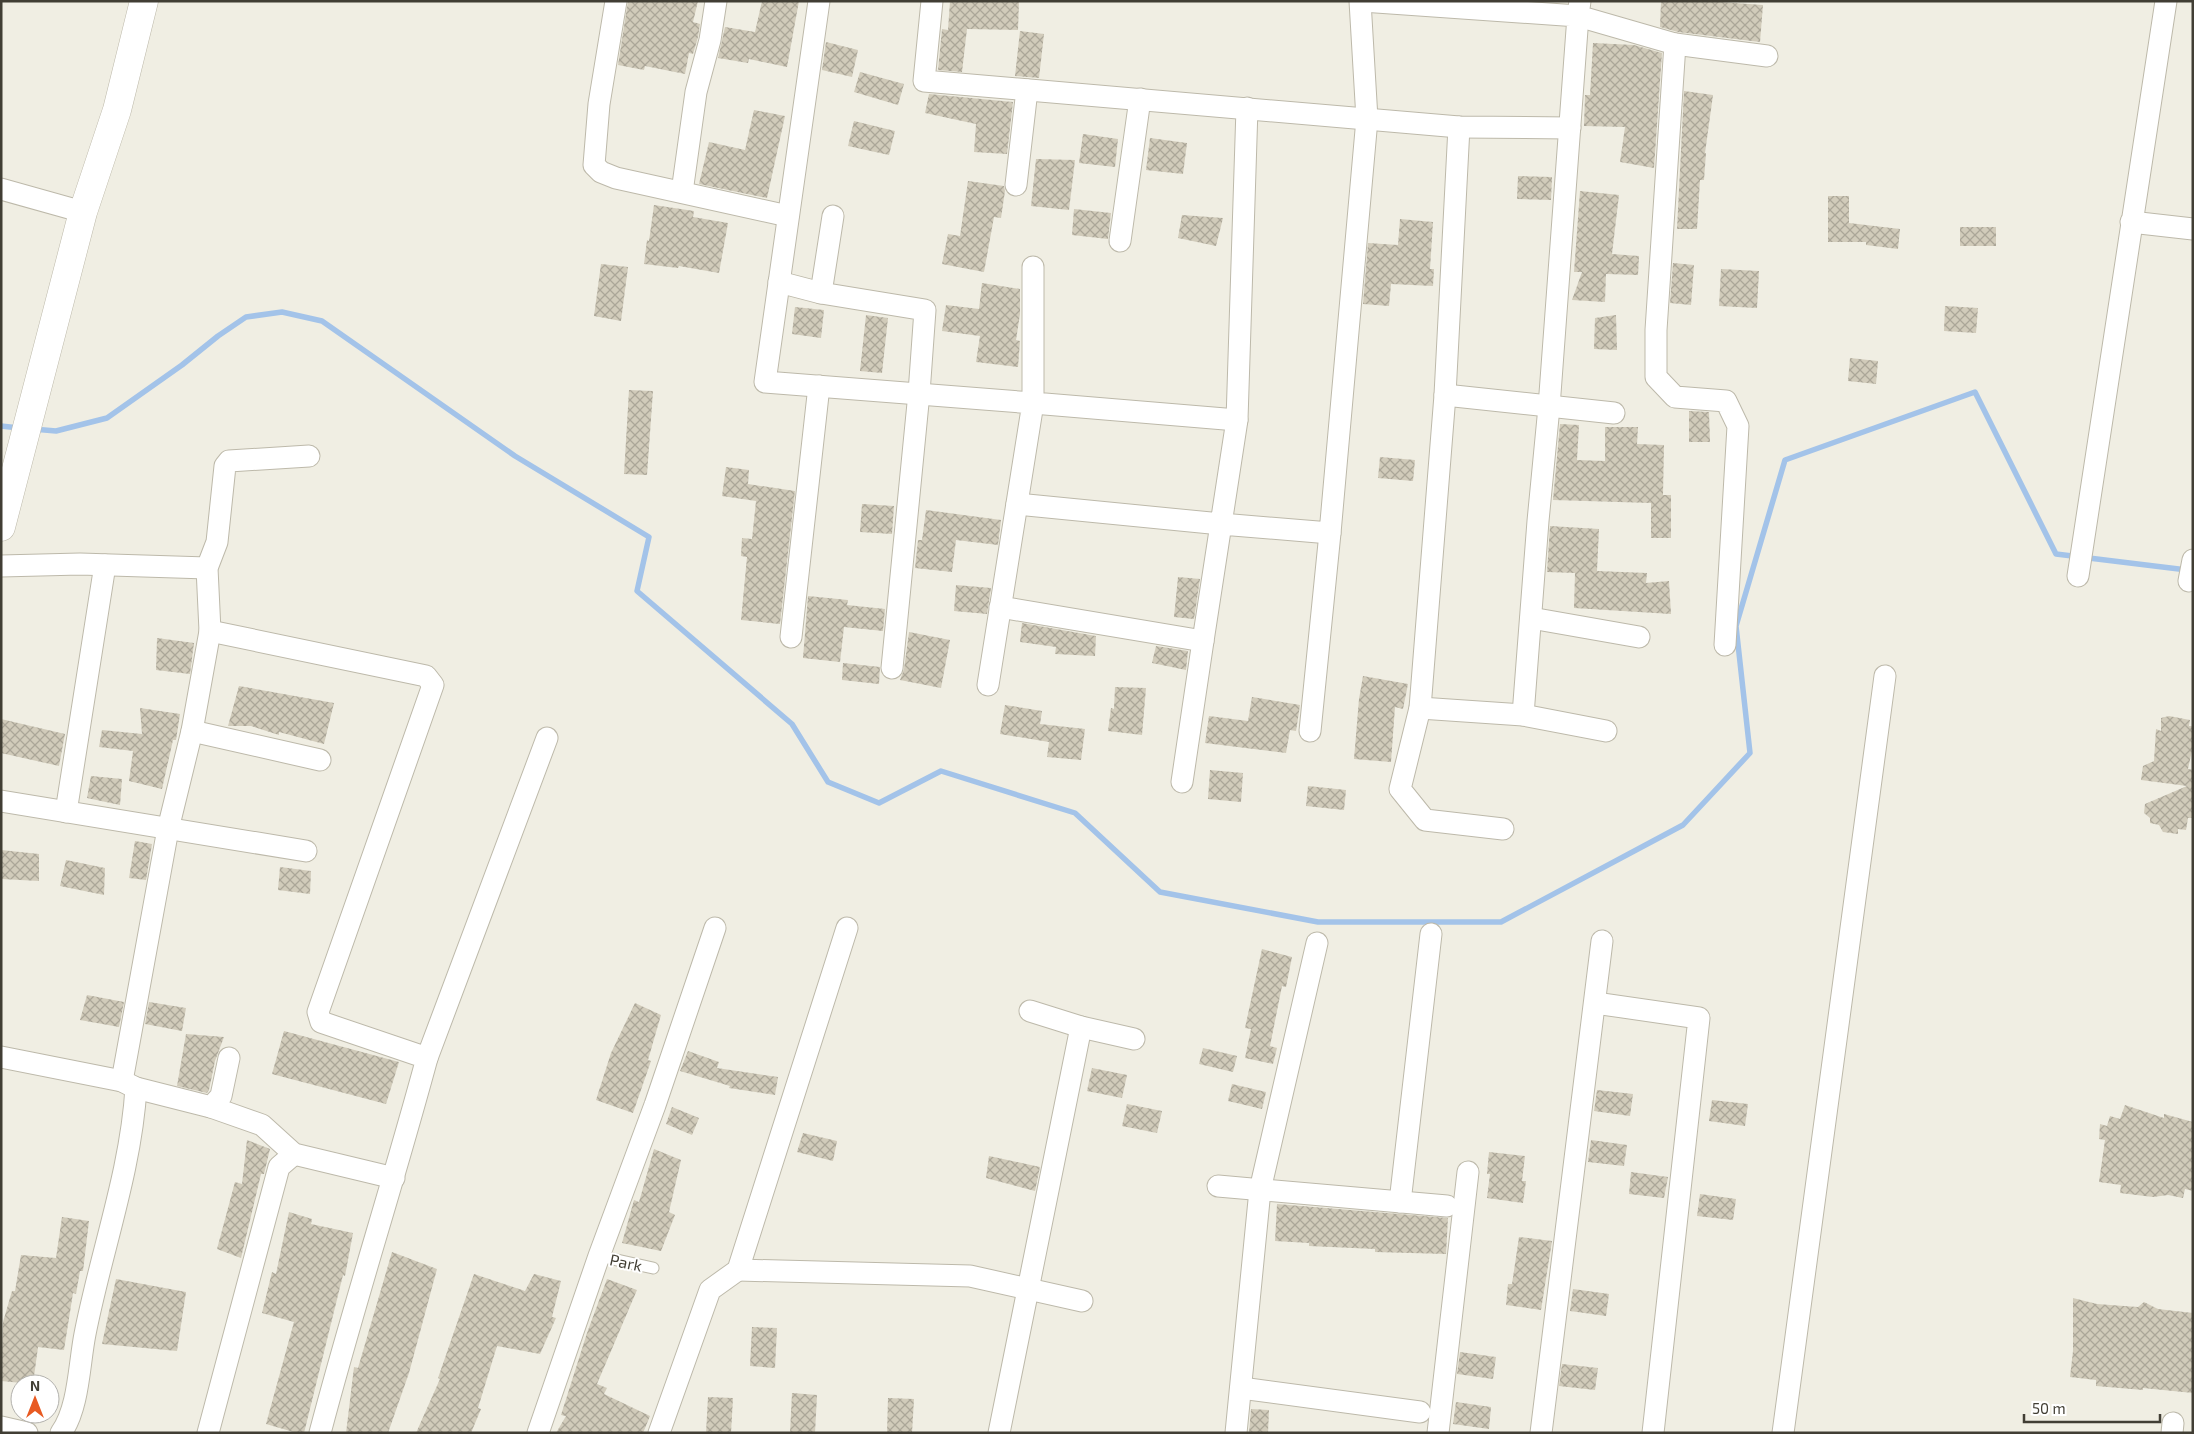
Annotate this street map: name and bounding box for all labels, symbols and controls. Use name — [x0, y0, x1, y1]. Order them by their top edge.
street label: Park — [608, 1249, 644, 1275]
north arrow — [10, 1374, 60, 1424]
text: N — [30, 1377, 40, 1394]
scale bar — [2024, 1392, 2160, 1424]
text: 50 m — [2032, 1399, 2066, 1417]

